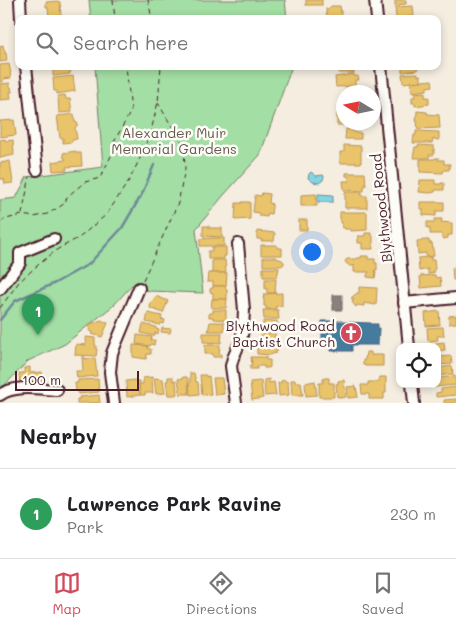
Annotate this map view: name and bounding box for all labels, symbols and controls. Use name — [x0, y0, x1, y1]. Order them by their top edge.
search box — [15, 15, 441, 70]
icon: search — [33, 29, 61, 57]
text: Search here — [73, 30, 189, 55]
north arrow — [336, 85, 381, 130]
park label: Alexander Muir Memorial Gardens — [111, 123, 237, 158]
street label: Blythwood Road — [366, 153, 396, 263]
your location — [299, 239, 325, 265]
pin: 1 — [22, 294, 54, 335]
place label: Blythwood Road Baptist Church — [226, 316, 335, 351]
church icon: Blythwood Road Baptist Church — [339, 321, 363, 345]
map controls — [396, 343, 441, 388]
button: locate — [396, 343, 441, 388]
scale bar — [15, 368, 139, 391]
text: 100 m — [22, 370, 61, 389]
text: Nearby — [20, 422, 97, 449]
text: Lawrence Park Ravine — [67, 491, 281, 516]
text: 1 — [32, 503, 40, 524]
text: 230 m — [390, 503, 436, 524]
text: Park — [67, 516, 103, 537]
tab: Map — [52, 569, 81, 618]
tab: Directions — [186, 569, 257, 618]
tab: Saved — [362, 569, 404, 618]

